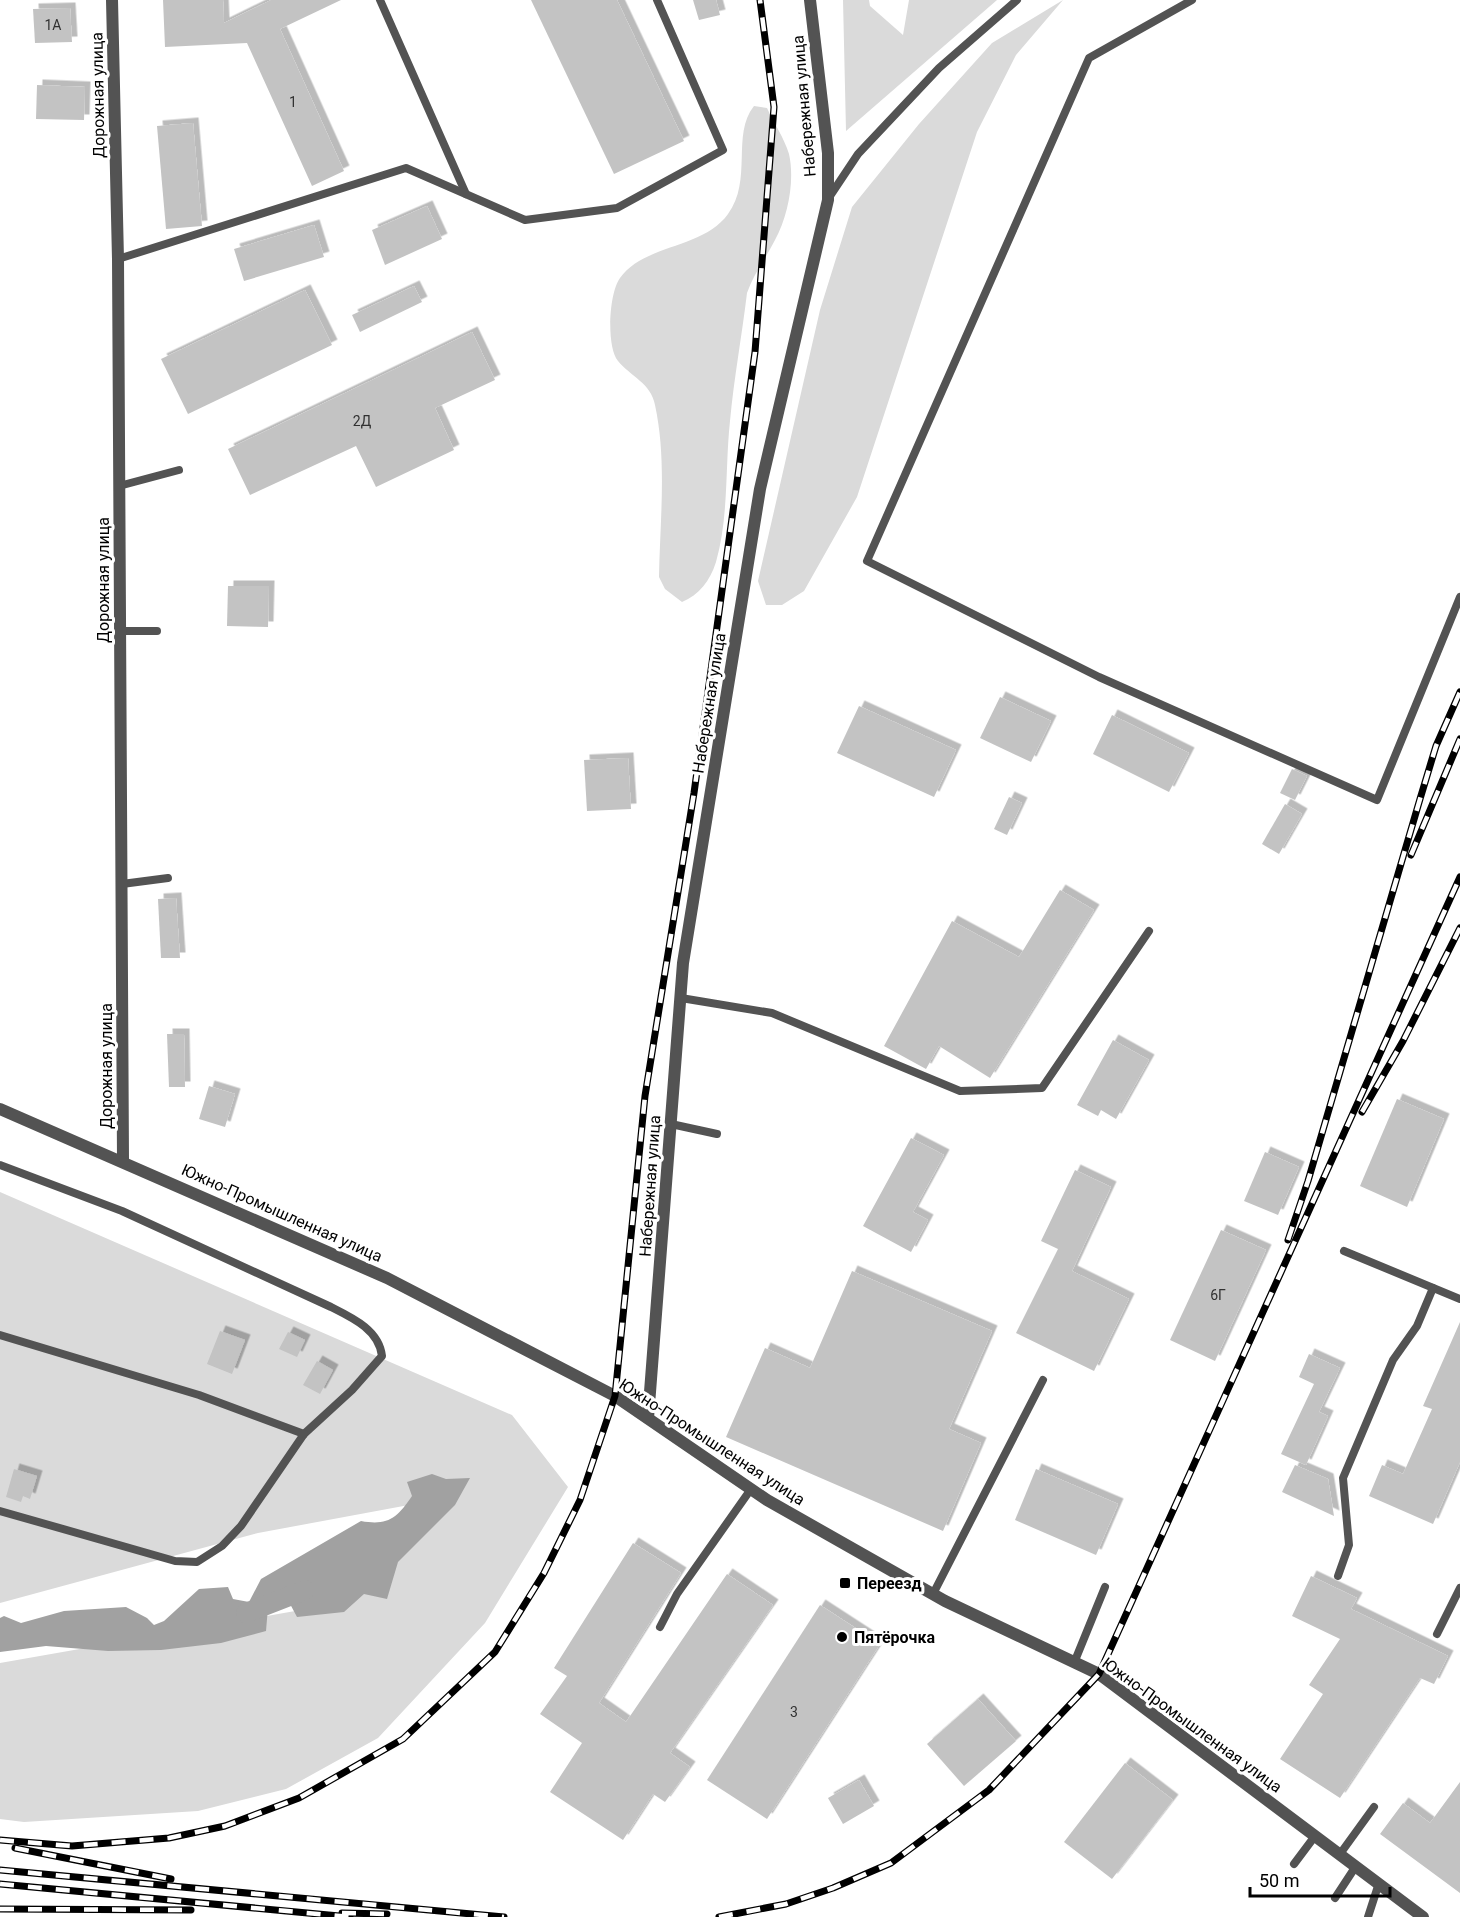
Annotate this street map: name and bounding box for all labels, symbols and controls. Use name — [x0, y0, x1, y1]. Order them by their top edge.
house number: 1А — [44, 17, 62, 33]
street label: Дорожная улица — [87, 32, 109, 158]
street label: Набережная улица — [788, 35, 820, 177]
house number: 1 — [289, 94, 297, 110]
house number: 2Д — [353, 413, 372, 429]
street label: Дорожная улица — [94, 517, 113, 643]
street label: Набережная улица — [689, 631, 729, 775]
street label: Дорожная улица — [97, 1003, 116, 1129]
street label: Набережная улица — [636, 1115, 664, 1257]
street label: Южно-Промышленная улица — [179, 1160, 385, 1266]
house number: 6Г — [1210, 1287, 1226, 1303]
street label: Южно-Промышленная улица — [616, 1375, 808, 1509]
place label: Переезд — [857, 1574, 922, 1593]
marker: Переезд — [838, 1576, 852, 1590]
place label: Пятёрочка — [854, 1628, 935, 1647]
marker: Пятёрочка — [835, 1630, 849, 1644]
street label: Южно-Промышленная улица — [1098, 1653, 1286, 1797]
house number: 3 — [790, 1704, 798, 1720]
scale bar — [1250, 1860, 1390, 1898]
text: 50 m — [1259, 1870, 1299, 1891]

